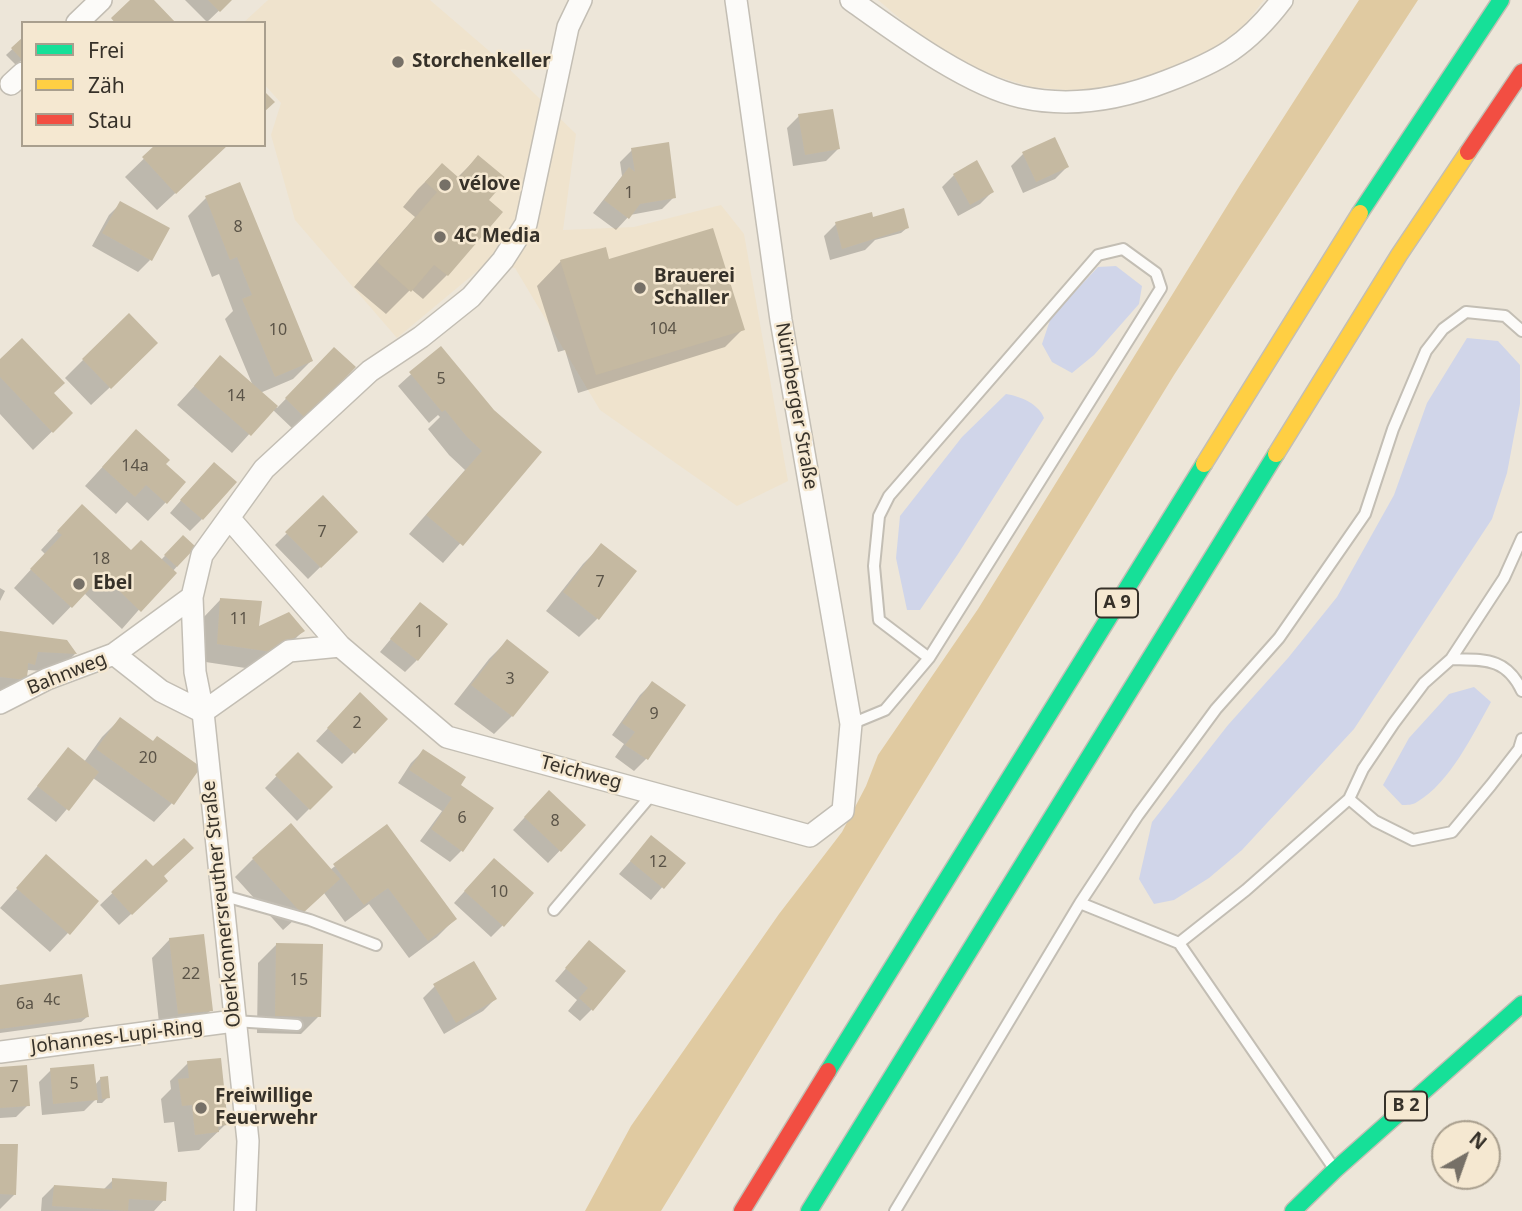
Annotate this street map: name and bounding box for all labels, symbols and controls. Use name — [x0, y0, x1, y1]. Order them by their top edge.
legend — [21, 21, 266, 147]
text: Frei — [88, 36, 124, 64]
place label: Storchenkeller — [412, 51, 551, 73]
marker: Storchenkeller — [390, 54, 406, 70]
text: Zäh — [88, 71, 125, 99]
text: Stau — [88, 106, 132, 134]
place label: vélove — [459, 174, 521, 196]
marker: vélove — [437, 177, 453, 193]
house number: 1 — [624, 183, 634, 203]
house number: 8 — [233, 217, 243, 237]
place label: 4C Media — [454, 226, 540, 248]
marker: 4C Media — [432, 229, 448, 245]
place label: Brauerei Schaller — [654, 266, 735, 310]
marker: Brauerei Schaller — [632, 280, 648, 296]
house number: 104 — [649, 319, 677, 339]
house number: 10 — [269, 320, 287, 340]
street label: Nürnberger Straße — [770, 321, 822, 491]
house number: 5 — [436, 369, 446, 389]
house number: 14 — [227, 386, 245, 406]
house number: 14a — [121, 456, 149, 476]
house number: 7 — [317, 522, 327, 542]
house number: 18 — [92, 549, 110, 569]
house number: 7 — [595, 572, 605, 592]
place label: Ebel — [93, 573, 133, 595]
marker: Ebel — [71, 576, 87, 592]
road number: A 9 — [1096, 588, 1138, 618]
house number: 11 — [230, 609, 248, 629]
house number: 1 — [414, 622, 424, 642]
street label: Bahnweg — [24, 648, 110, 700]
house number: 3 — [505, 669, 515, 689]
house number: 9 — [649, 704, 659, 724]
house number: 2 — [352, 713, 362, 733]
house number: 20 — [139, 748, 157, 768]
street label: Teichweg — [538, 751, 624, 795]
street label: Oberkonnersreuther Straße — [198, 779, 246, 1029]
house number: 6 — [457, 808, 467, 828]
house number: 8 — [550, 811, 560, 831]
house number: 12 — [649, 852, 667, 872]
house number: 10 — [490, 882, 508, 902]
house number: 22 — [182, 964, 200, 984]
house number: 15 — [290, 970, 308, 990]
house number: 4c — [44, 990, 60, 1010]
house number: 6a — [16, 994, 34, 1014]
street label: Johannes-Lupi-Ring — [30, 1015, 204, 1059]
house number: 5 — [69, 1074, 79, 1094]
house number: 7 — [9, 1077, 19, 1097]
place label: Freiwillige Feuerwehr — [215, 1086, 317, 1130]
road number: B 2 — [1385, 1092, 1427, 1120]
marker: Freiwillige Feuerwehr — [193, 1100, 209, 1116]
north arrow — [1431, 1120, 1501, 1190]
text: N — [1464, 1126, 1492, 1155]

